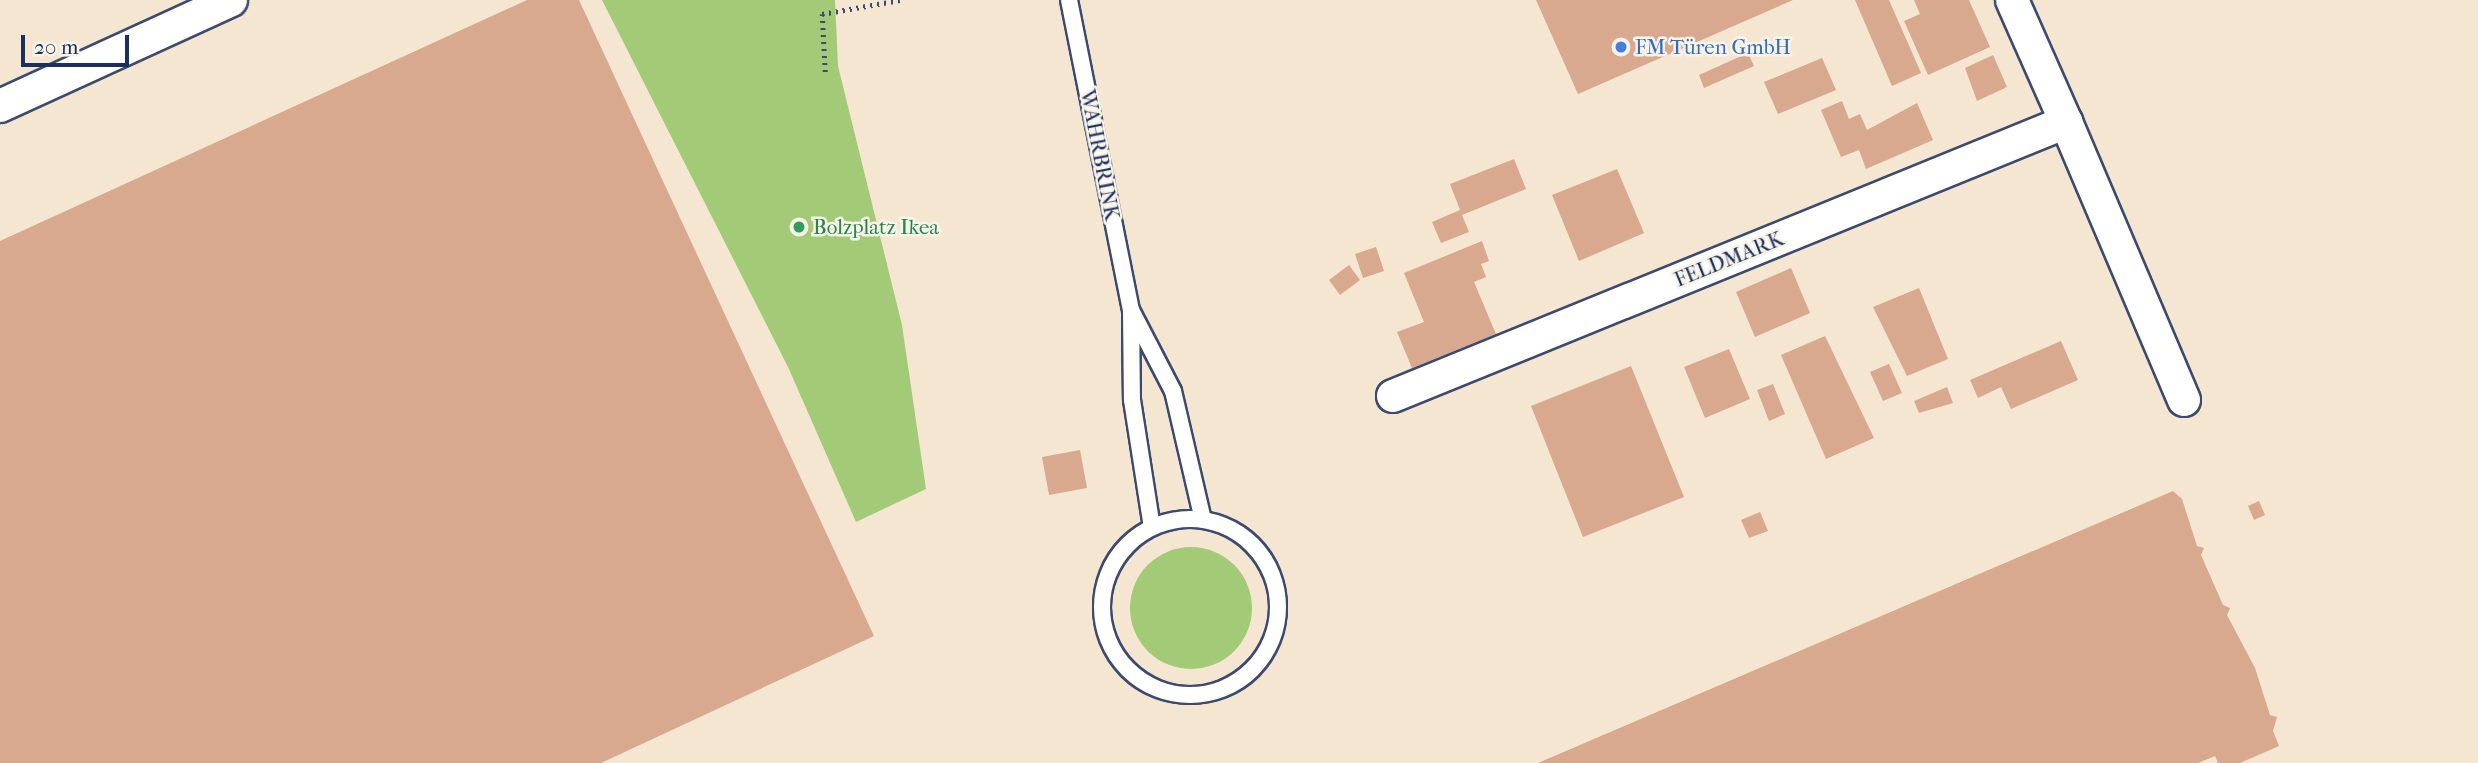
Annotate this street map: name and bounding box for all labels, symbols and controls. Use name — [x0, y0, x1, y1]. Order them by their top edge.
scale bar — [24, 21, 133, 65]
place label: FM Türen GmbH — [1635, 34, 1791, 60]
text: 20 m — [34, 35, 78, 59]
marker: FM Türen GmbH — [1613, 39, 1629, 55]
street label: WAHRBRINK — [1075, 87, 1125, 223]
place label: Bolzplatz Ikea — [813, 214, 939, 240]
marker: Bolzplatz Ikea — [791, 219, 807, 235]
street label: FELDMARK — [1671, 226, 1787, 292]

